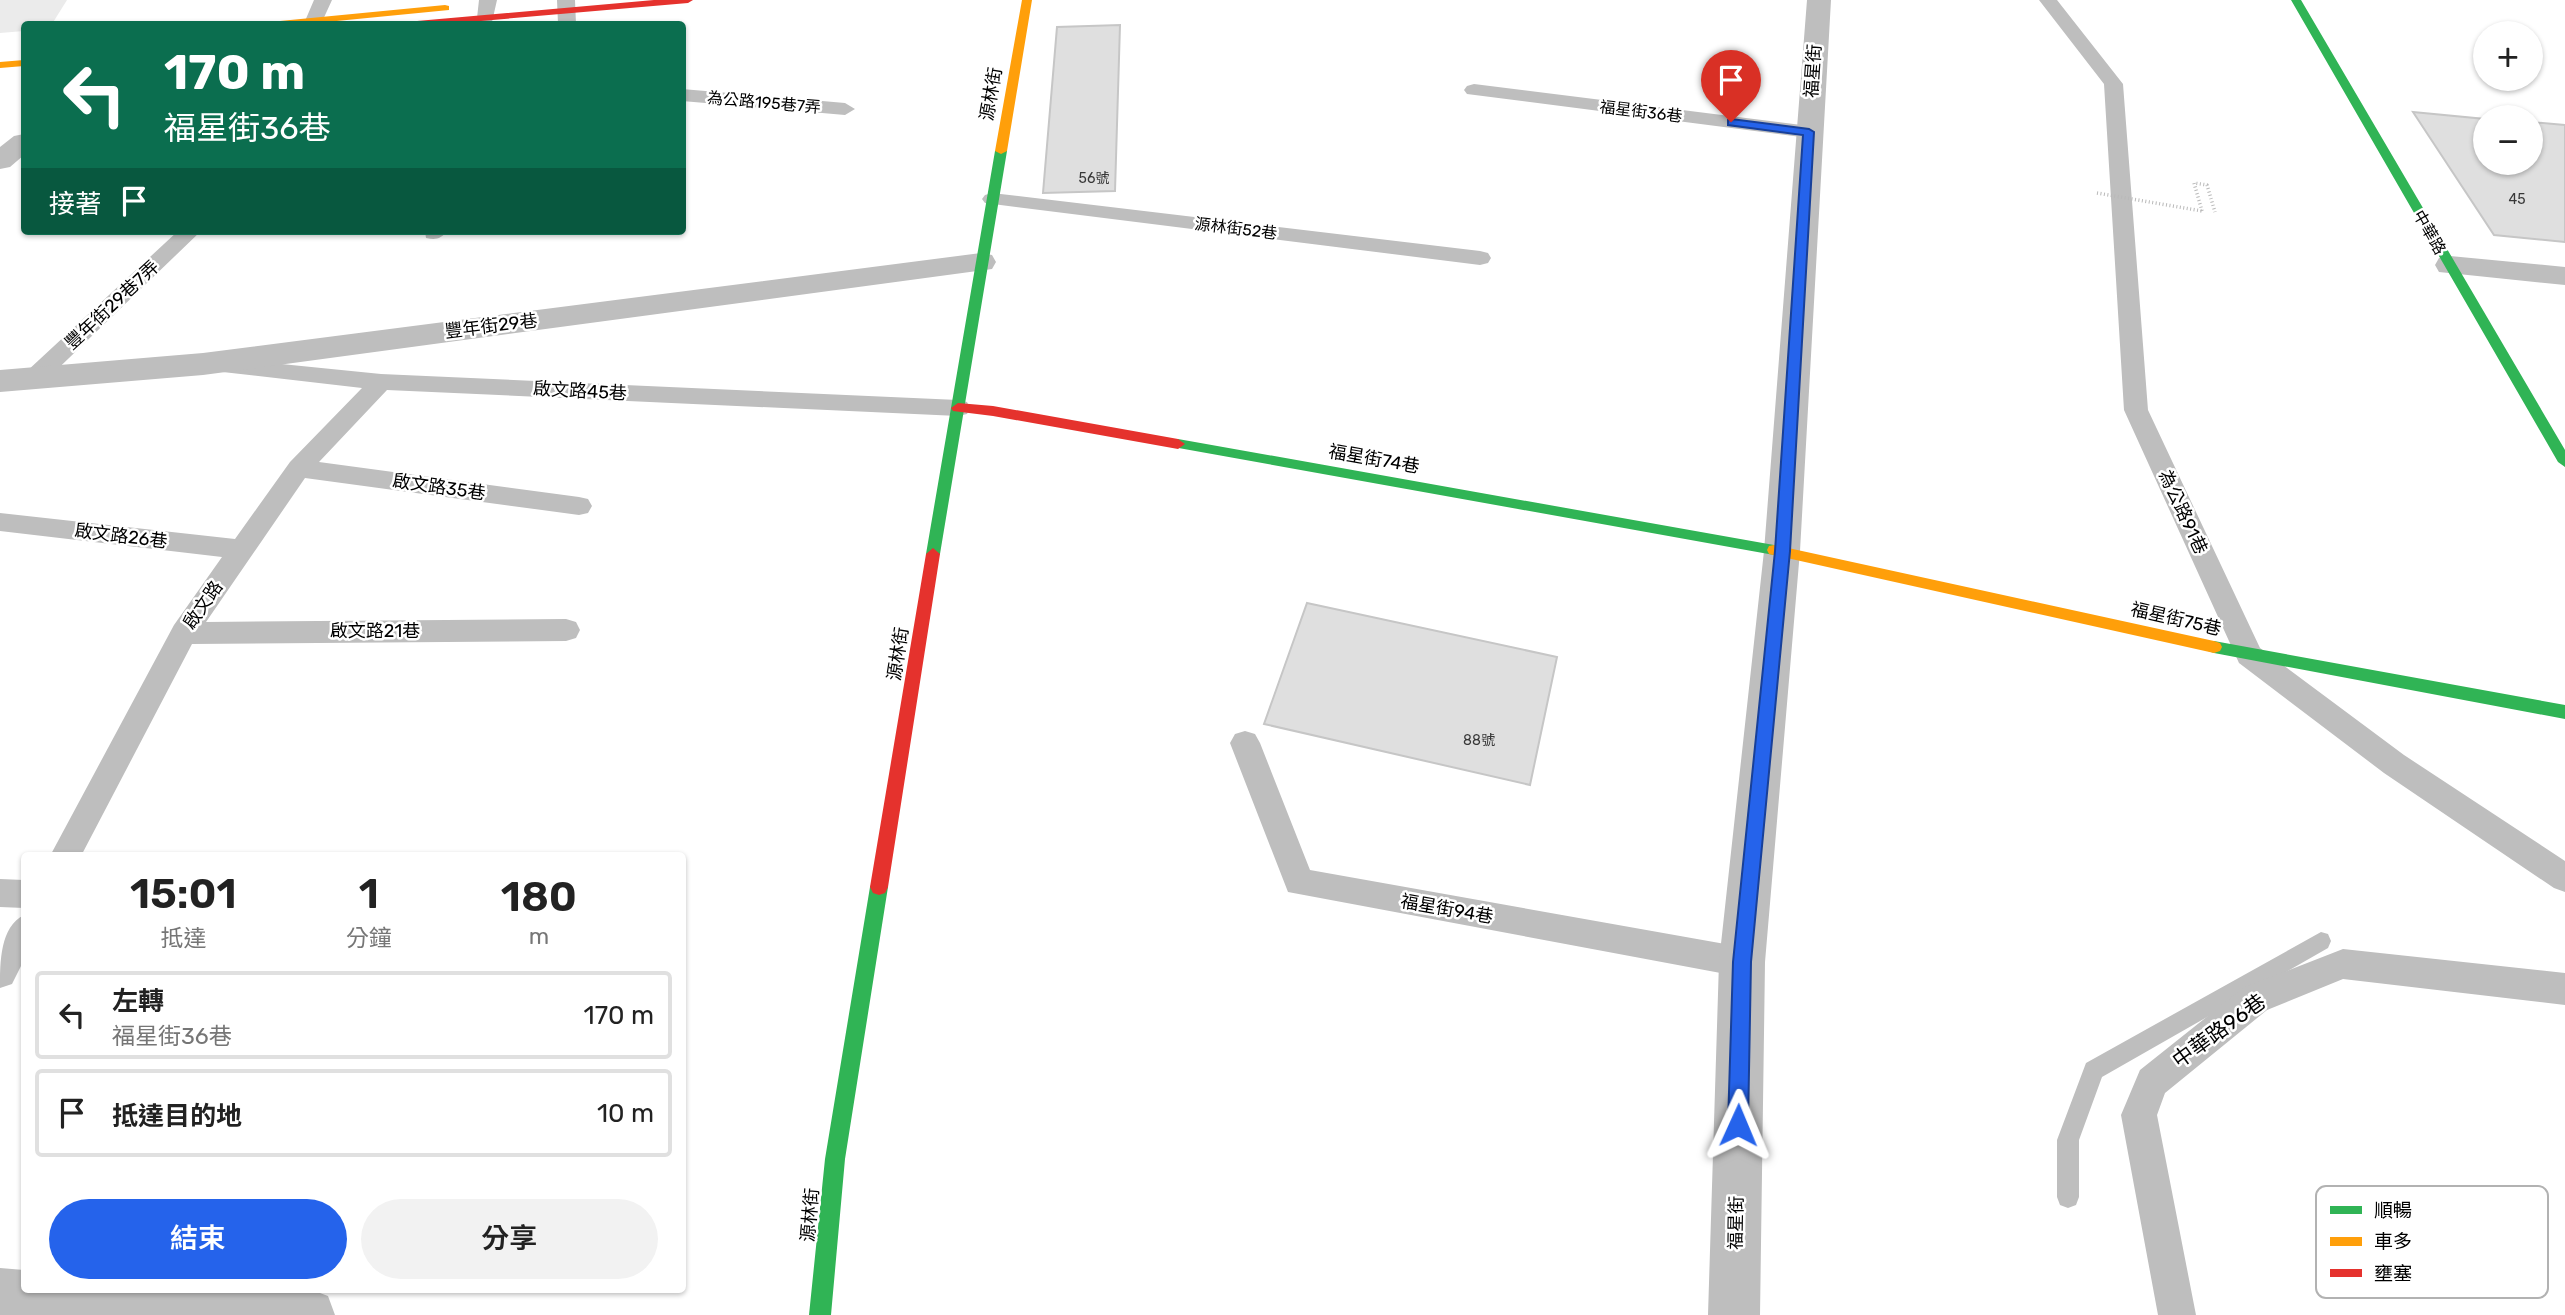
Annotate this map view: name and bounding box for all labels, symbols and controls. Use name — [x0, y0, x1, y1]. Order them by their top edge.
map controls — [2473, 21, 2543, 175]
button: + — [2473, 21, 2543, 91]
text: 170 m — [164, 43, 305, 101]
street label: 福星街 — [1800, 43, 1826, 99]
icon: left — [49, 49, 140, 140]
pin — [1701, 50, 1761, 122]
icon: arrive — [1712, 61, 1750, 99]
street label: 源林街 — [975, 66, 1007, 122]
street label: 為公路195巷7弄 — [706, 88, 822, 117]
street label: 福星街36巷 — [1598, 97, 1683, 126]
button: − — [2473, 105, 2543, 175]
text: 福星街36巷 — [164, 109, 331, 147]
house number: 56號 — [1079, 170, 1109, 187]
icon: arrive — [115, 182, 153, 220]
text: 接著 — [49, 189, 101, 220]
house number: 45 — [2508, 191, 2526, 208]
street label: 中華路 — [2409, 207, 2450, 258]
street label: 源林街52巷 — [1194, 214, 1278, 243]
street label: 豐年街29巷7弄 — [60, 256, 164, 354]
street label: 豐年街29巷 — [443, 309, 539, 343]
street label: 啟文路45巷 — [533, 378, 627, 404]
street label: 福星街74巷 — [1327, 440, 1421, 478]
street label: 為公路91巷 — [2154, 466, 2212, 558]
street label: 啟文路35巷 — [391, 470, 487, 504]
street label: 啟文路26巷 — [73, 519, 169, 553]
street label: 啟文路 — [179, 577, 227, 633]
street label: 福星街75巷 — [2129, 598, 2223, 640]
street label: 啟文路21巷 — [330, 620, 420, 642]
street label: 源林街 — [883, 626, 913, 682]
house number: 88號 — [1463, 732, 1495, 749]
text: 15:01 — [130, 869, 237, 919]
text: 1 — [359, 869, 379, 919]
text: 180 — [501, 872, 577, 922]
street label: 福星街94巷 — [1399, 890, 1495, 928]
text: m — [529, 922, 549, 950]
text: 抵達 — [160, 924, 206, 952]
text: 分鐘 — [346, 924, 392, 952]
text: 左轉 — [112, 986, 164, 1017]
street label: 中華路96巷 — [2167, 988, 2270, 1073]
icon: left — [53, 996, 91, 1034]
text: 170 m — [584, 1000, 654, 1031]
text: 福星街36巷 — [112, 1022, 232, 1050]
position arrow — [1701, 1088, 1775, 1162]
icon: arrive — [53, 1094, 91, 1132]
text: 10 m — [597, 1098, 654, 1129]
text: 抵達目的地 — [112, 1101, 242, 1132]
legend — [2316, 1186, 2548, 1298]
street label: 源林街 — [797, 1187, 823, 1243]
street label: 福星街 — [1725, 1196, 1747, 1250]
button: 結束 — [49, 1199, 347, 1279]
button: 分享 — [361, 1199, 658, 1279]
text: 順暢 — [2374, 1199, 2412, 1222]
text: 車多 — [2374, 1230, 2412, 1253]
text: 壅塞 — [2374, 1262, 2412, 1285]

